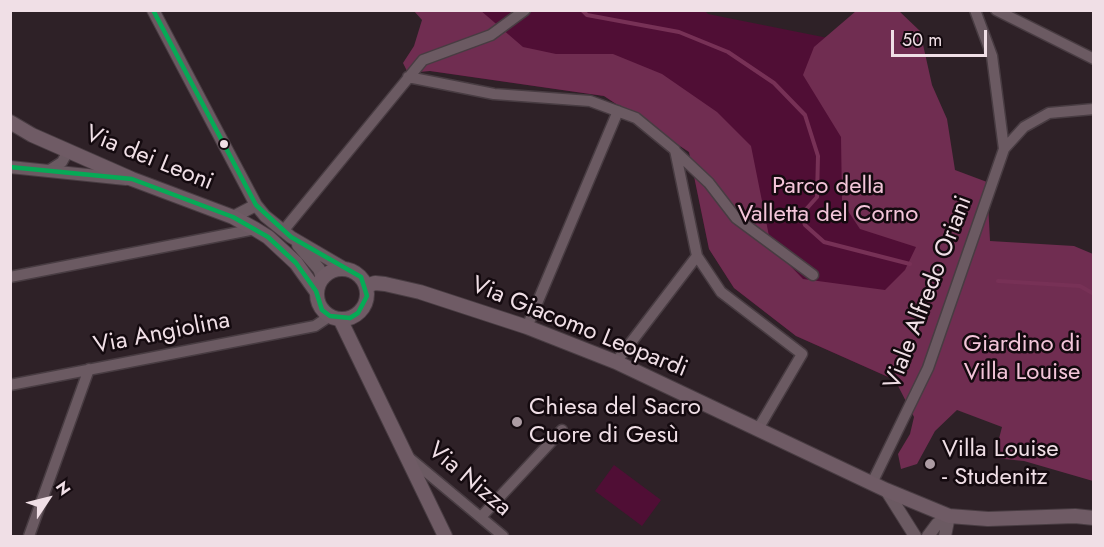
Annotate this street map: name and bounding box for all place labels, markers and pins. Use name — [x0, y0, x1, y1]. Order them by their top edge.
unlabelled marker — [218, 138, 230, 150]
place label: Chiesa del Sacro Cuore di Gesù — [529, 394, 701, 450]
marker: Chiesa del Sacro Cuore di Gesù — [510, 415, 524, 429]
place label: Villa Louise - Studenitz — [942, 436, 1059, 492]
marker: Villa Louise - Studenitz — [923, 457, 937, 471]

